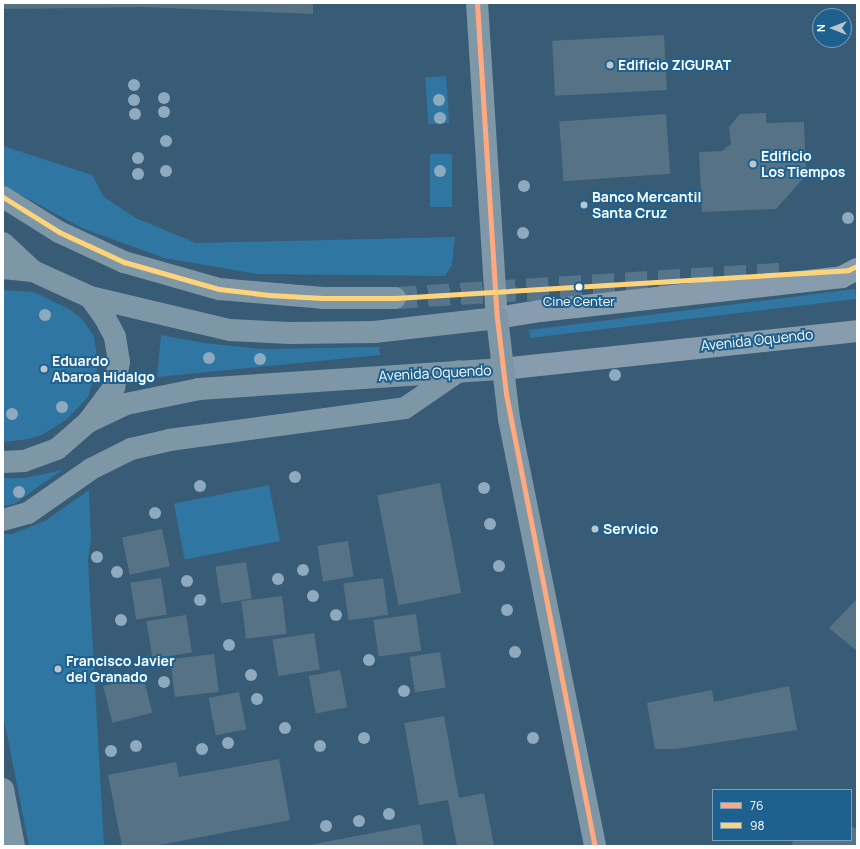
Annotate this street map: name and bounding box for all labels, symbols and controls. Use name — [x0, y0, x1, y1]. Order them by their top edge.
north arrow — [812, 8, 852, 48]
text: N — [813, 24, 828, 32]
place label: Edificio ZIGURAT — [618, 57, 731, 73]
marker: Edificio ZIGURAT — [605, 60, 615, 70]
place label: Edificio Los Tiempos — [761, 148, 845, 180]
marker: Edificio Los Tiempos — [748, 159, 758, 169]
place label: Banco Mercantil Santa Cruz — [592, 189, 701, 222]
marker: Banco Mercantil Santa Cruz — [579, 200, 589, 210]
marker: Cine Center — [574, 282, 584, 292]
place label: Cine Center — [543, 293, 615, 309]
street label: Avenida Oquendo — [700, 326, 814, 354]
place label: Eduardo Abaroa Hidalgo — [52, 353, 155, 386]
street label: Avenida Oquendo — [378, 362, 492, 384]
marker: Eduardo Abaroa Hidalgo — [39, 364, 49, 374]
place label: Servicio — [603, 521, 658, 537]
marker: Servicio — [590, 524, 600, 534]
place label: Francisco Javier del Granado — [66, 653, 175, 686]
marker: Francisco Javier del Granado — [53, 664, 63, 674]
legend — [712, 789, 852, 841]
text: 76 — [750, 797, 763, 814]
text: 98 — [750, 817, 764, 834]

